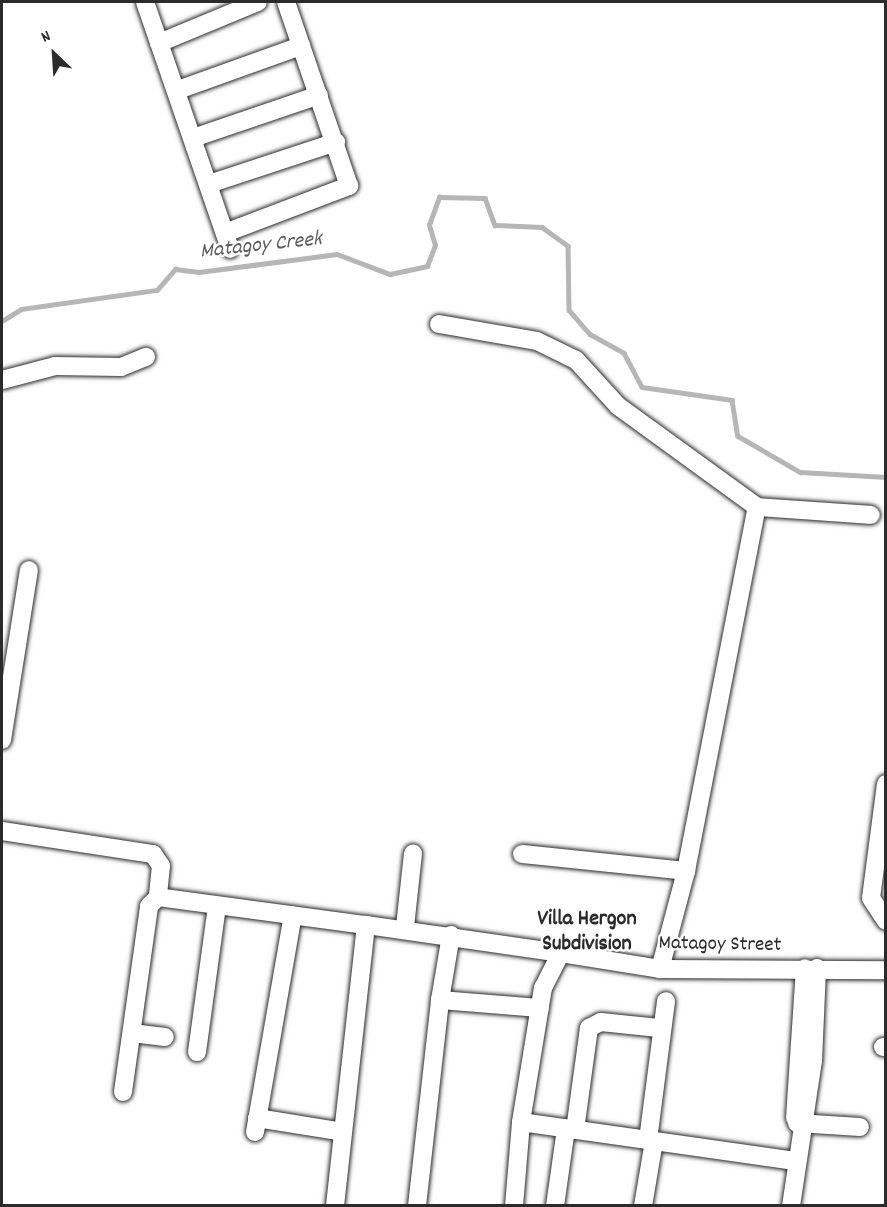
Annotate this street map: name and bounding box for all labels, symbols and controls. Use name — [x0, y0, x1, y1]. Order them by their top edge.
north arrow — [24, 24, 84, 84]
text: N — [38, 25, 55, 49]
water label: Matagoy Creek — [199, 226, 323, 266]
district label: Villa Hergon Subdivision — [537, 906, 637, 957]
street label: Matagoy Street — [658, 931, 782, 959]

